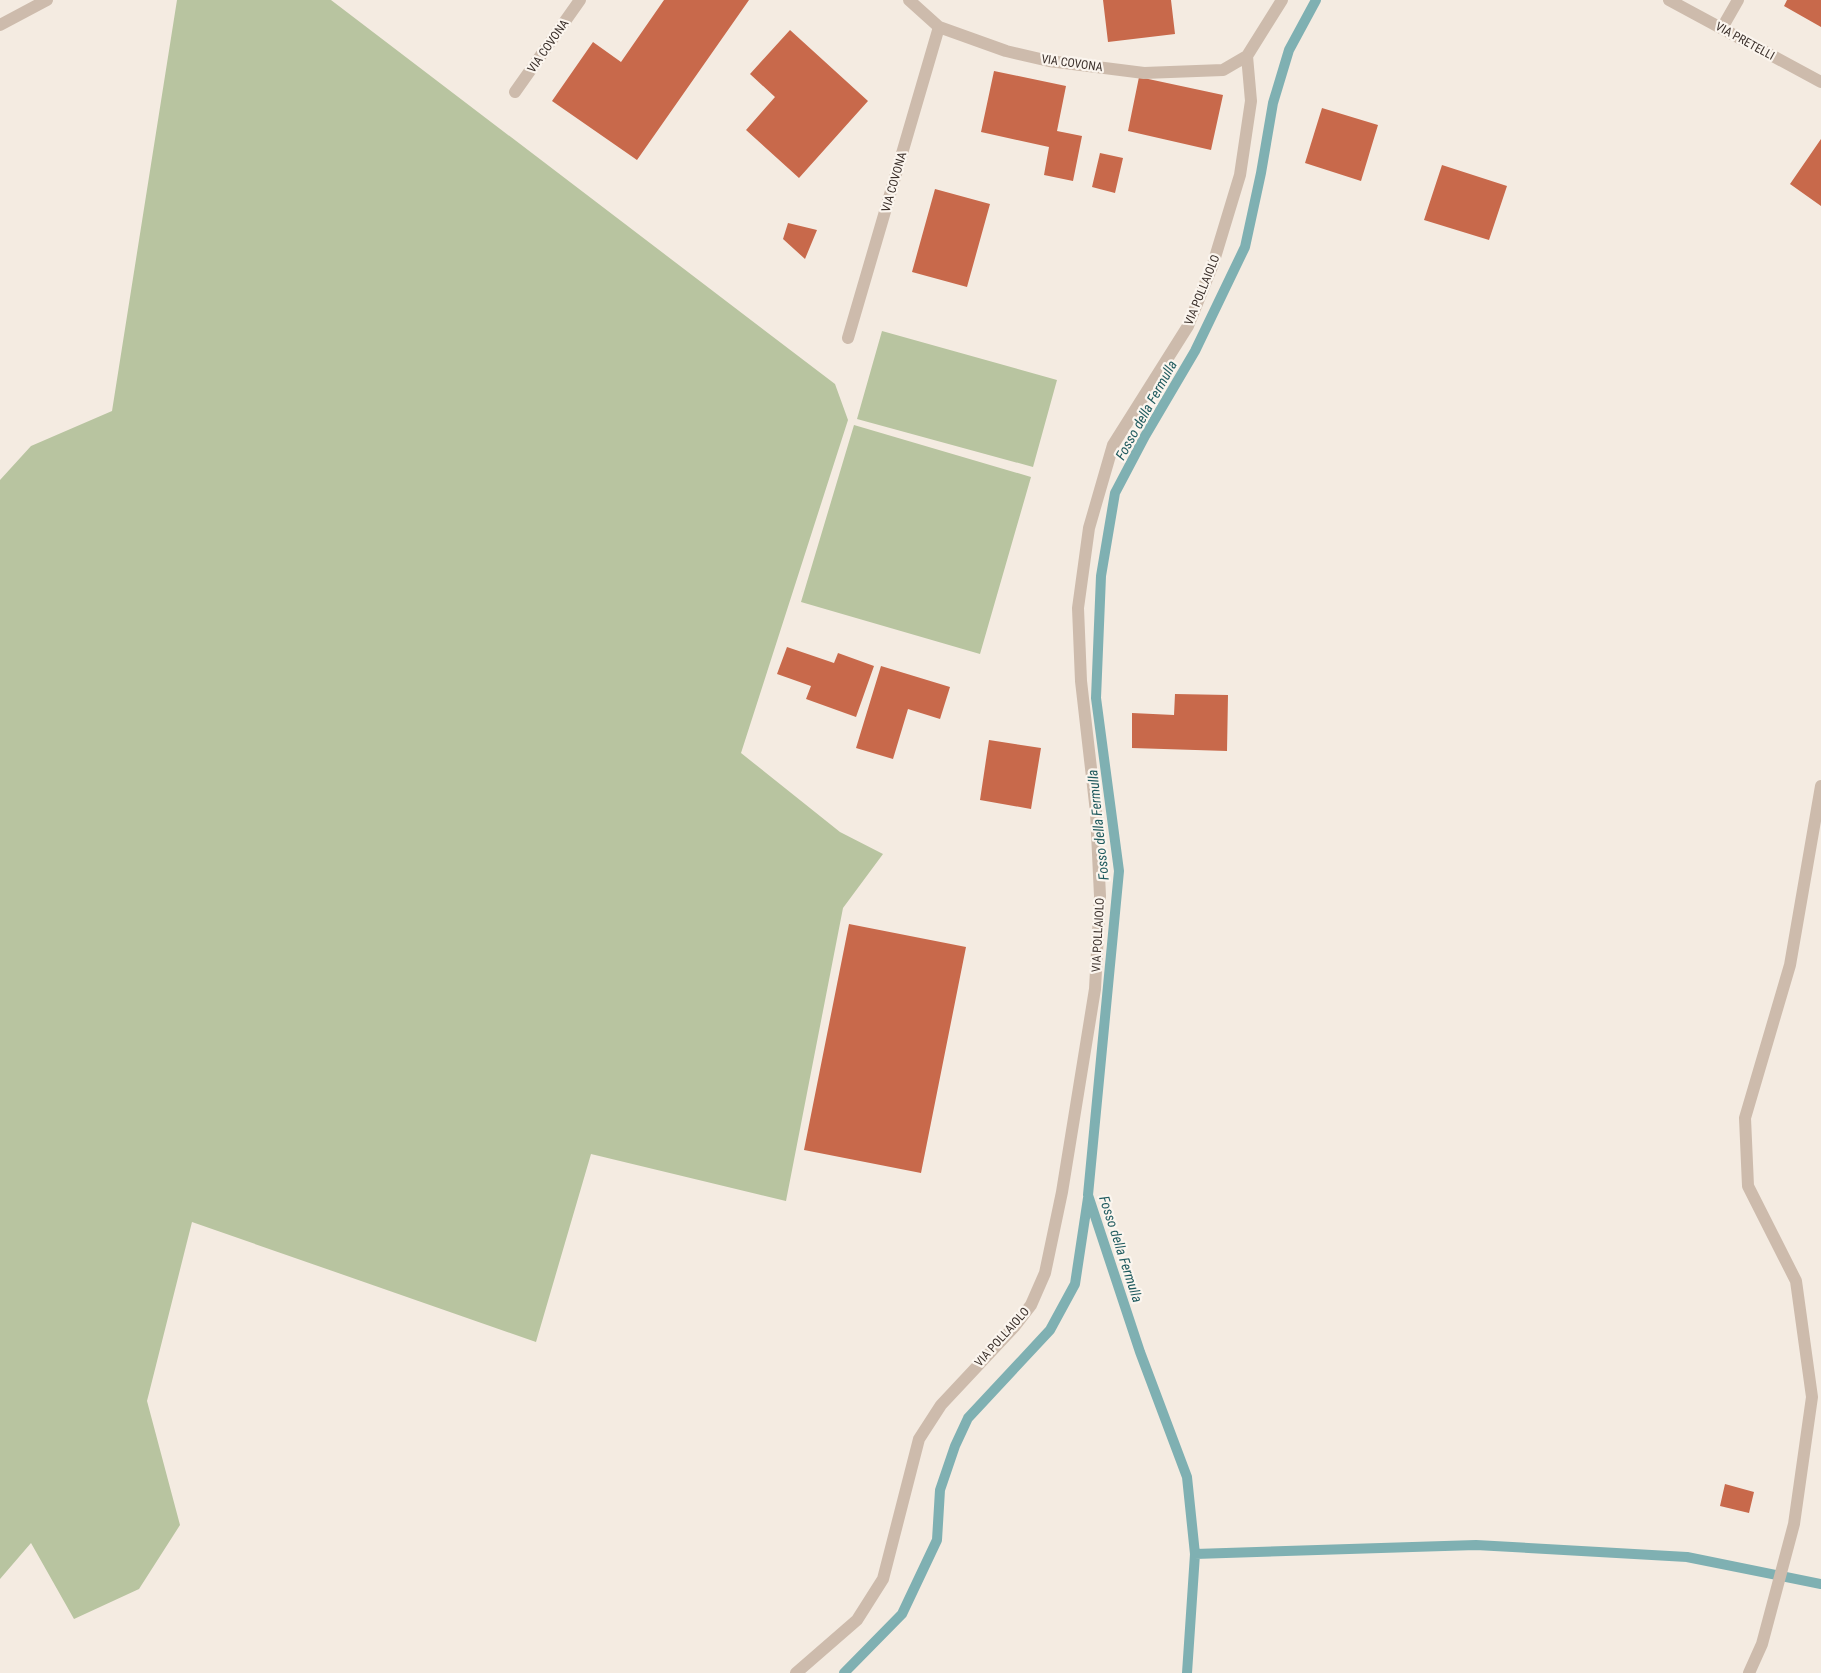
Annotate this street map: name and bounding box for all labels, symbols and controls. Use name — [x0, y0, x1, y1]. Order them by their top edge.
street label: VIA COVONA — [525, 17, 571, 75]
street label: VIA PRETELLI — [1713, 19, 1777, 63]
street label: VIA COVONA — [1040, 52, 1104, 74]
street label: VIA COVONA — [879, 150, 909, 214]
street label: VIA POLLAIOLO — [1182, 253, 1222, 327]
water label: Fosso della Fermulla — [1112, 358, 1180, 462]
water label: Fosso della Fermulla — [1084, 769, 1112, 881]
street label: VIA POLLAIOLO — [1089, 897, 1107, 973]
water label: Fosso della Fermulla — [1096, 1194, 1146, 1304]
street label: VIA POLLAIOLO — [972, 1305, 1032, 1369]

